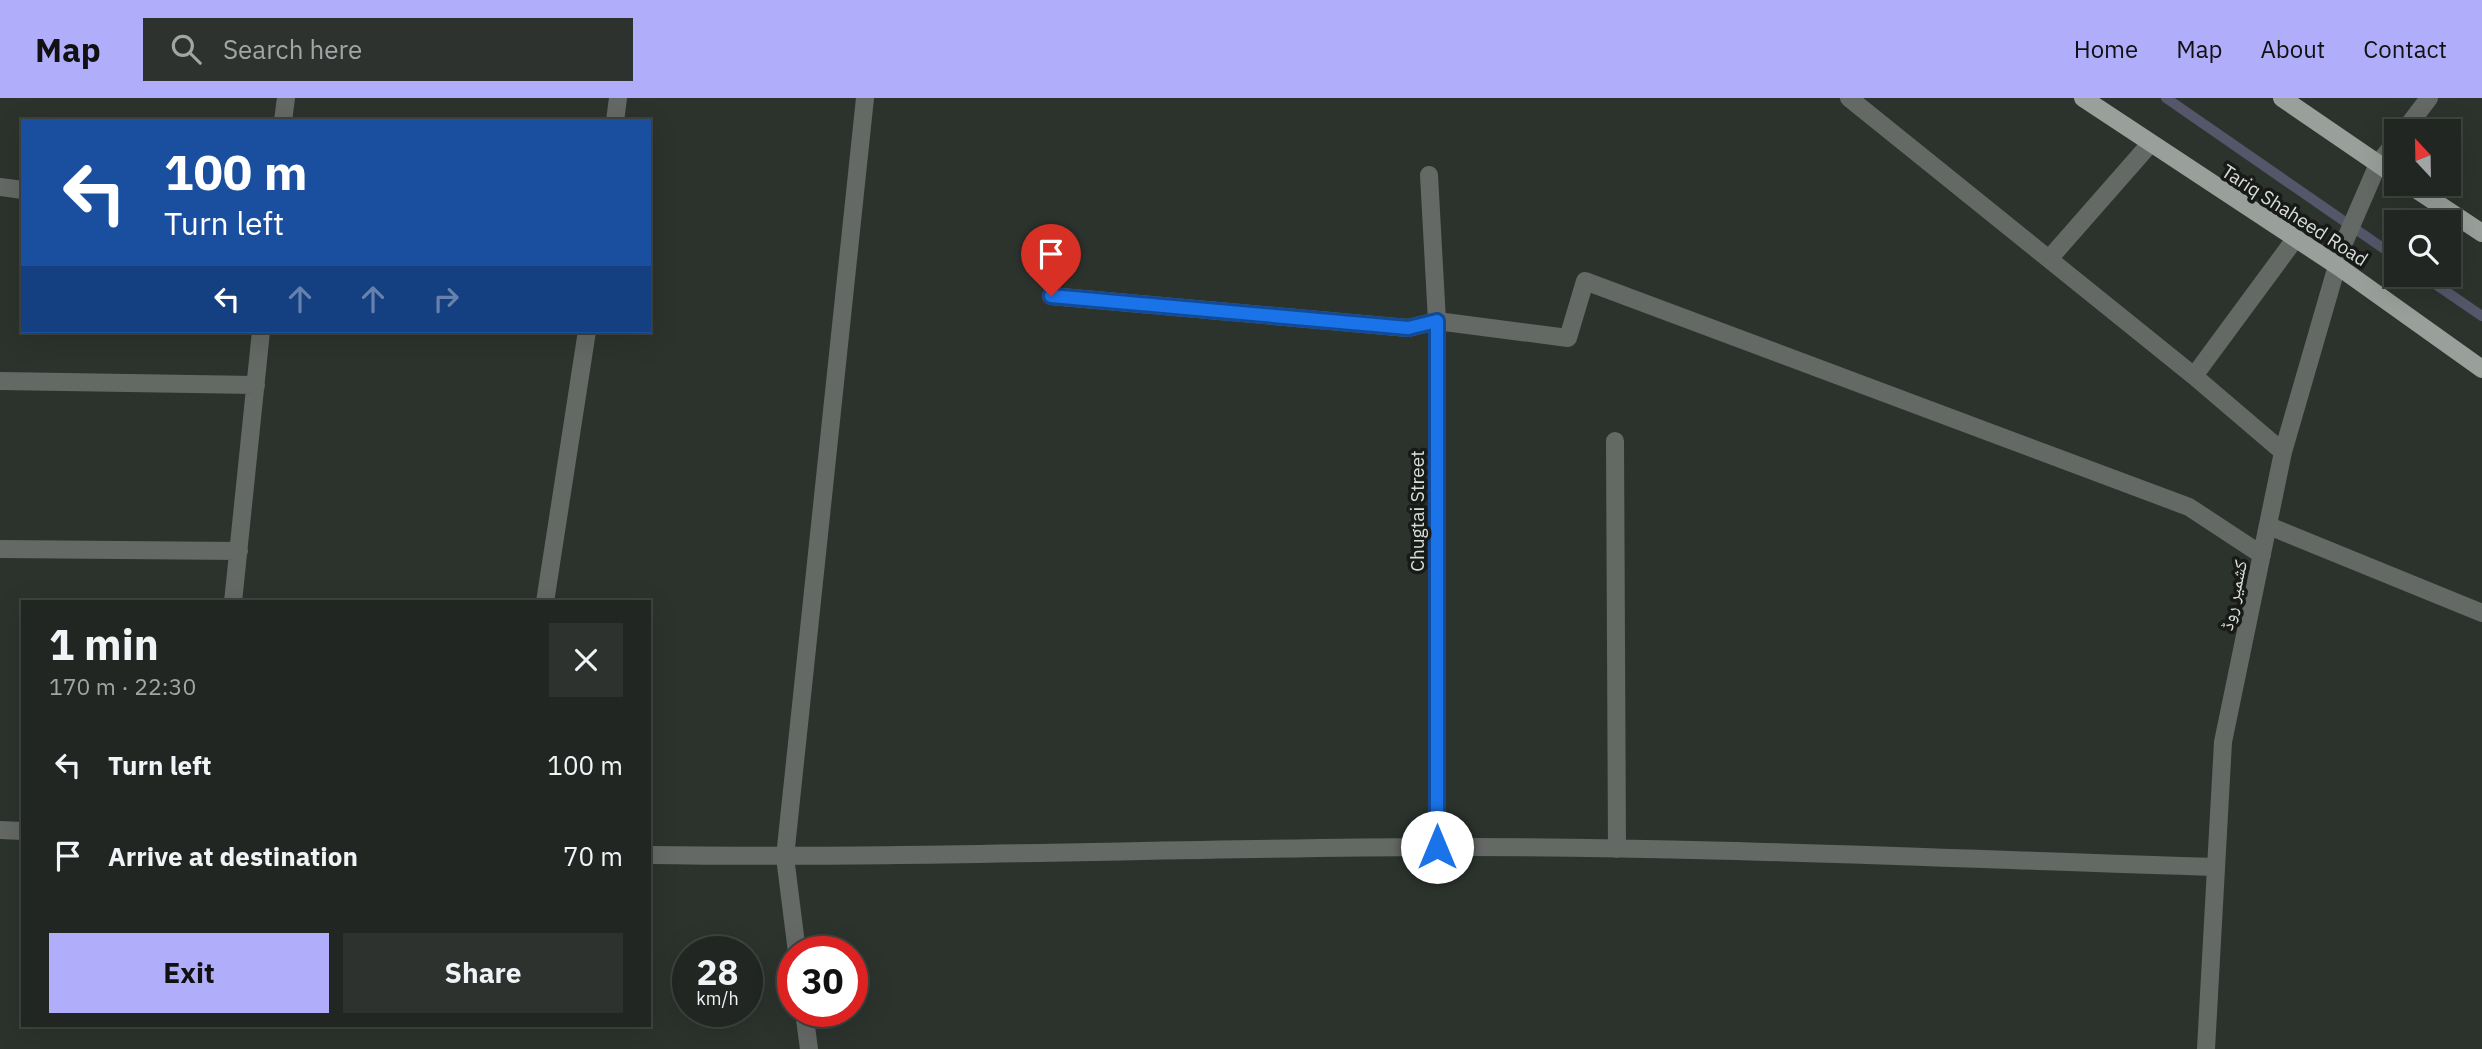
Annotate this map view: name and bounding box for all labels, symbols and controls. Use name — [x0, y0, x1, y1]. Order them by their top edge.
search box — [143, 18, 633, 81]
text: Map — [35, 28, 101, 71]
icon: search — [167, 30, 205, 68]
text: Search here — [223, 32, 362, 66]
text: Home — [2074, 33, 2138, 65]
text: Map — [2176, 33, 2222, 65]
text: About — [2260, 33, 2325, 65]
text: Contact — [2363, 33, 2447, 65]
north arrow — [2384, 119, 2460, 196]
map controls — [2384, 119, 2461, 287]
text: 100 m — [164, 140, 308, 203]
icon: left — [49, 147, 140, 238]
street label: Tariq Shaheed Road — [2217, 159, 2373, 271]
text: Turn left — [164, 202, 284, 244]
button: search — [2384, 210, 2461, 287]
pin — [1021, 224, 1081, 296]
icon: arrive — [1032, 235, 1070, 273]
icon: left — [208, 280, 246, 318]
icon: ahead — [281, 280, 319, 318]
icon: ahead — [354, 280, 392, 318]
icon: right — [427, 280, 465, 318]
street label: Chugtai Street — [1405, 450, 1429, 572]
street label: کشمیر روڈ — [2214, 557, 2252, 632]
text: 1 min — [49, 617, 159, 672]
button: close — [549, 623, 623, 697]
text: 170 m · 22:30 — [49, 671, 196, 701]
icon: left — [49, 746, 87, 784]
text: Turn left — [108, 748, 211, 782]
text: 100 m — [547, 748, 623, 782]
position arrow — [1400, 810, 1474, 884]
icon: arrive — [49, 837, 87, 875]
text: Arrive at destination — [108, 839, 358, 873]
text: 70 m — [563, 839, 623, 873]
button: Exit — [49, 933, 329, 1013]
button: Share — [343, 933, 623, 1013]
speed limit sign: 30 — [777, 936, 868, 1027]
text: 28 — [696, 949, 739, 995]
text: km/h — [696, 987, 739, 1010]

